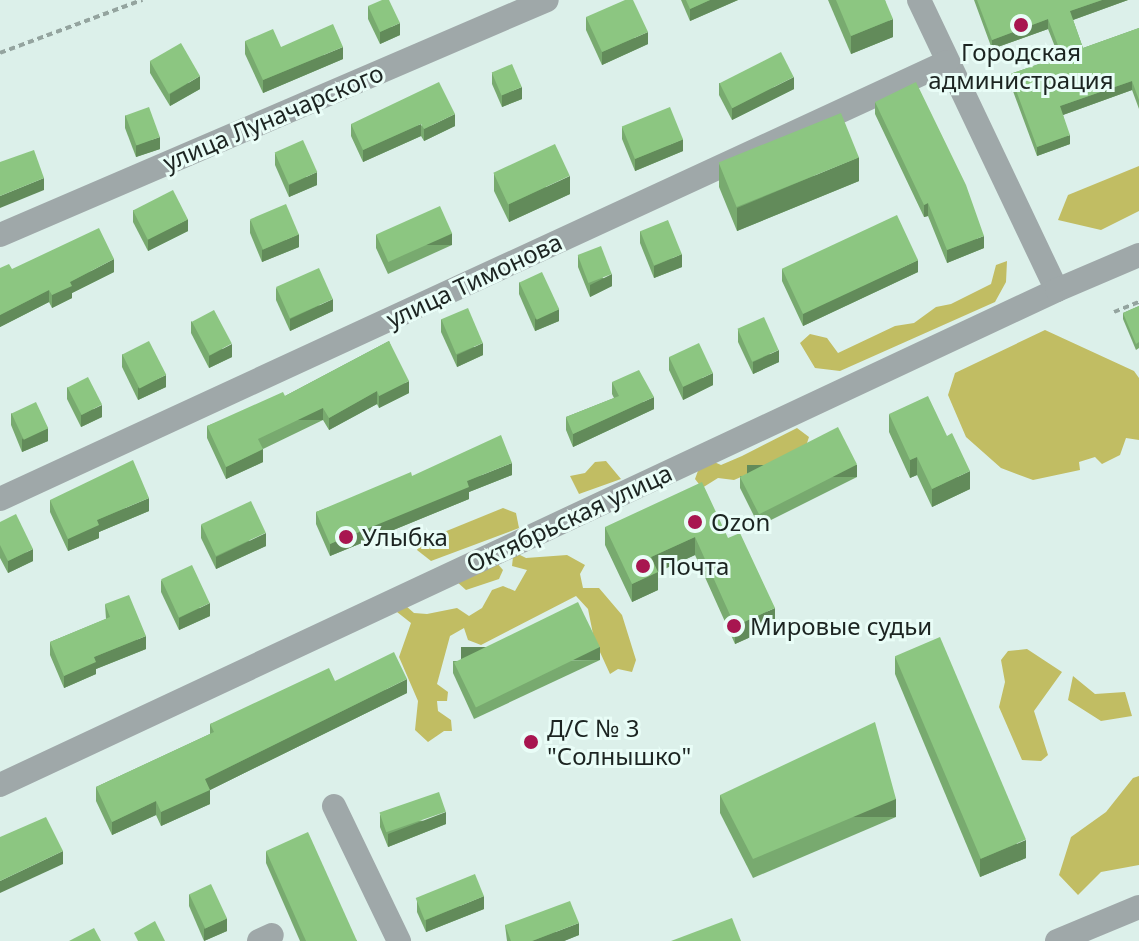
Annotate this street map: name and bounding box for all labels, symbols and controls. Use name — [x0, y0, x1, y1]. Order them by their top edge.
marker: Городская администрация — [1012, 16, 1030, 34]
place label: Городская администрация — [928, 38, 1114, 94]
street label: улица Луначарского — [159, 58, 387, 176]
street label: улица Тимонова — [382, 227, 566, 333]
street label: Октябрьская улица — [462, 458, 676, 578]
place label: Ozon — [711, 508, 770, 536]
marker: Ozon — [686, 513, 704, 531]
place label: Улыбка — [362, 523, 448, 551]
marker: Улыбка — [337, 528, 355, 546]
place label: Почта — [659, 552, 729, 580]
marker: Почта — [634, 557, 652, 575]
place label: Мировые судьи — [750, 612, 932, 640]
marker: Мировые судьи — [725, 617, 743, 635]
place label: Д/С № 3 "Солнышко" — [547, 714, 691, 770]
marker: Д/С № 3 "Солнышко" — [522, 733, 540, 751]

